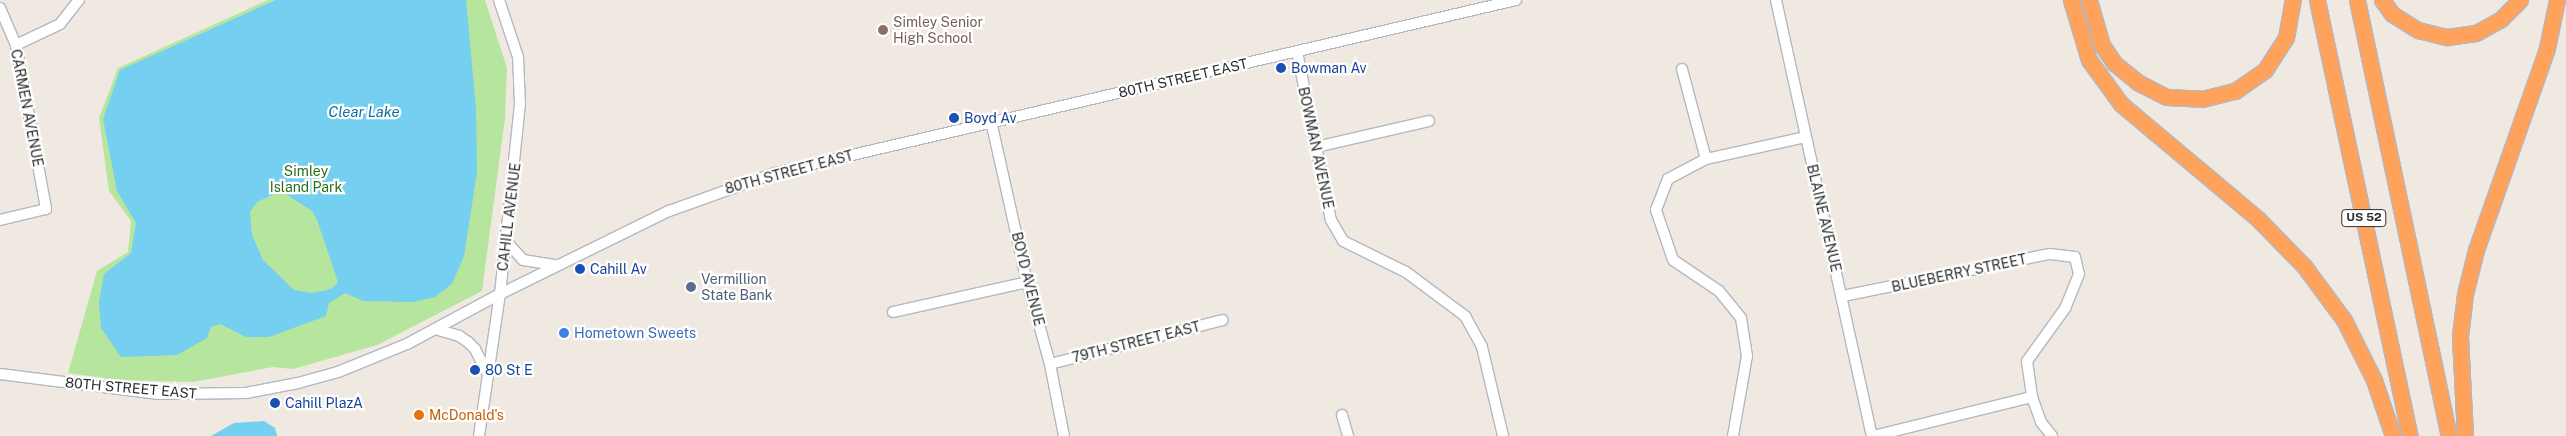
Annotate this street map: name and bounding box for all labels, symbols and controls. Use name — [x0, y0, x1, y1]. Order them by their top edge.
place label: Simley Senior High School — [893, 14, 983, 46]
marker: Simley Senior High School — [877, 24, 889, 36]
street label: CARMEN AVENUE — [7, 48, 47, 168]
street label: 80TH STREET EAST — [1117, 55, 1249, 101]
place label: Bowman Av — [1291, 60, 1367, 76]
marker: Bowman Av — [1275, 62, 1287, 74]
street label: BOWMAN AVENUE — [1295, 85, 1337, 211]
water label: Clear Lake — [328, 103, 400, 121]
place label: Boyd Av — [964, 110, 1017, 126]
marker: Boyd Av — [948, 112, 960, 124]
street label: 80TH STREET EAST — [723, 147, 855, 197]
street label: CAHILL AVENUE — [494, 162, 524, 272]
park label: Simley Island Park — [270, 163, 342, 196]
street label: BLAINE AVENUE — [1803, 163, 1845, 273]
road number: US 52 — [2340, 208, 2388, 228]
street label: BOYD AVENUE — [1008, 230, 1048, 328]
street label: BLUEBERRY STREET — [1890, 250, 2028, 296]
place label: Cahill Av — [590, 261, 647, 277]
marker: Cahill Av — [574, 263, 586, 275]
place label: Vermillion State Bank — [701, 271, 773, 304]
marker: Vermillion State Bank — [685, 281, 697, 293]
street label: 79TH STREET EAST — [1070, 318, 1202, 366]
place label: Hometown Sweets — [574, 325, 696, 341]
marker: Hometown Sweets — [558, 327, 570, 339]
place label: 80 St E — [485, 362, 533, 378]
marker: 80 St E — [469, 364, 481, 376]
street label: 80TH STREET EAST — [64, 374, 198, 402]
place label: Cahill PlazA — [285, 395, 363, 411]
marker: Cahill PlazA — [269, 397, 281, 409]
place label: McDonald's — [429, 407, 504, 423]
marker: McDonald's — [413, 409, 425, 421]

